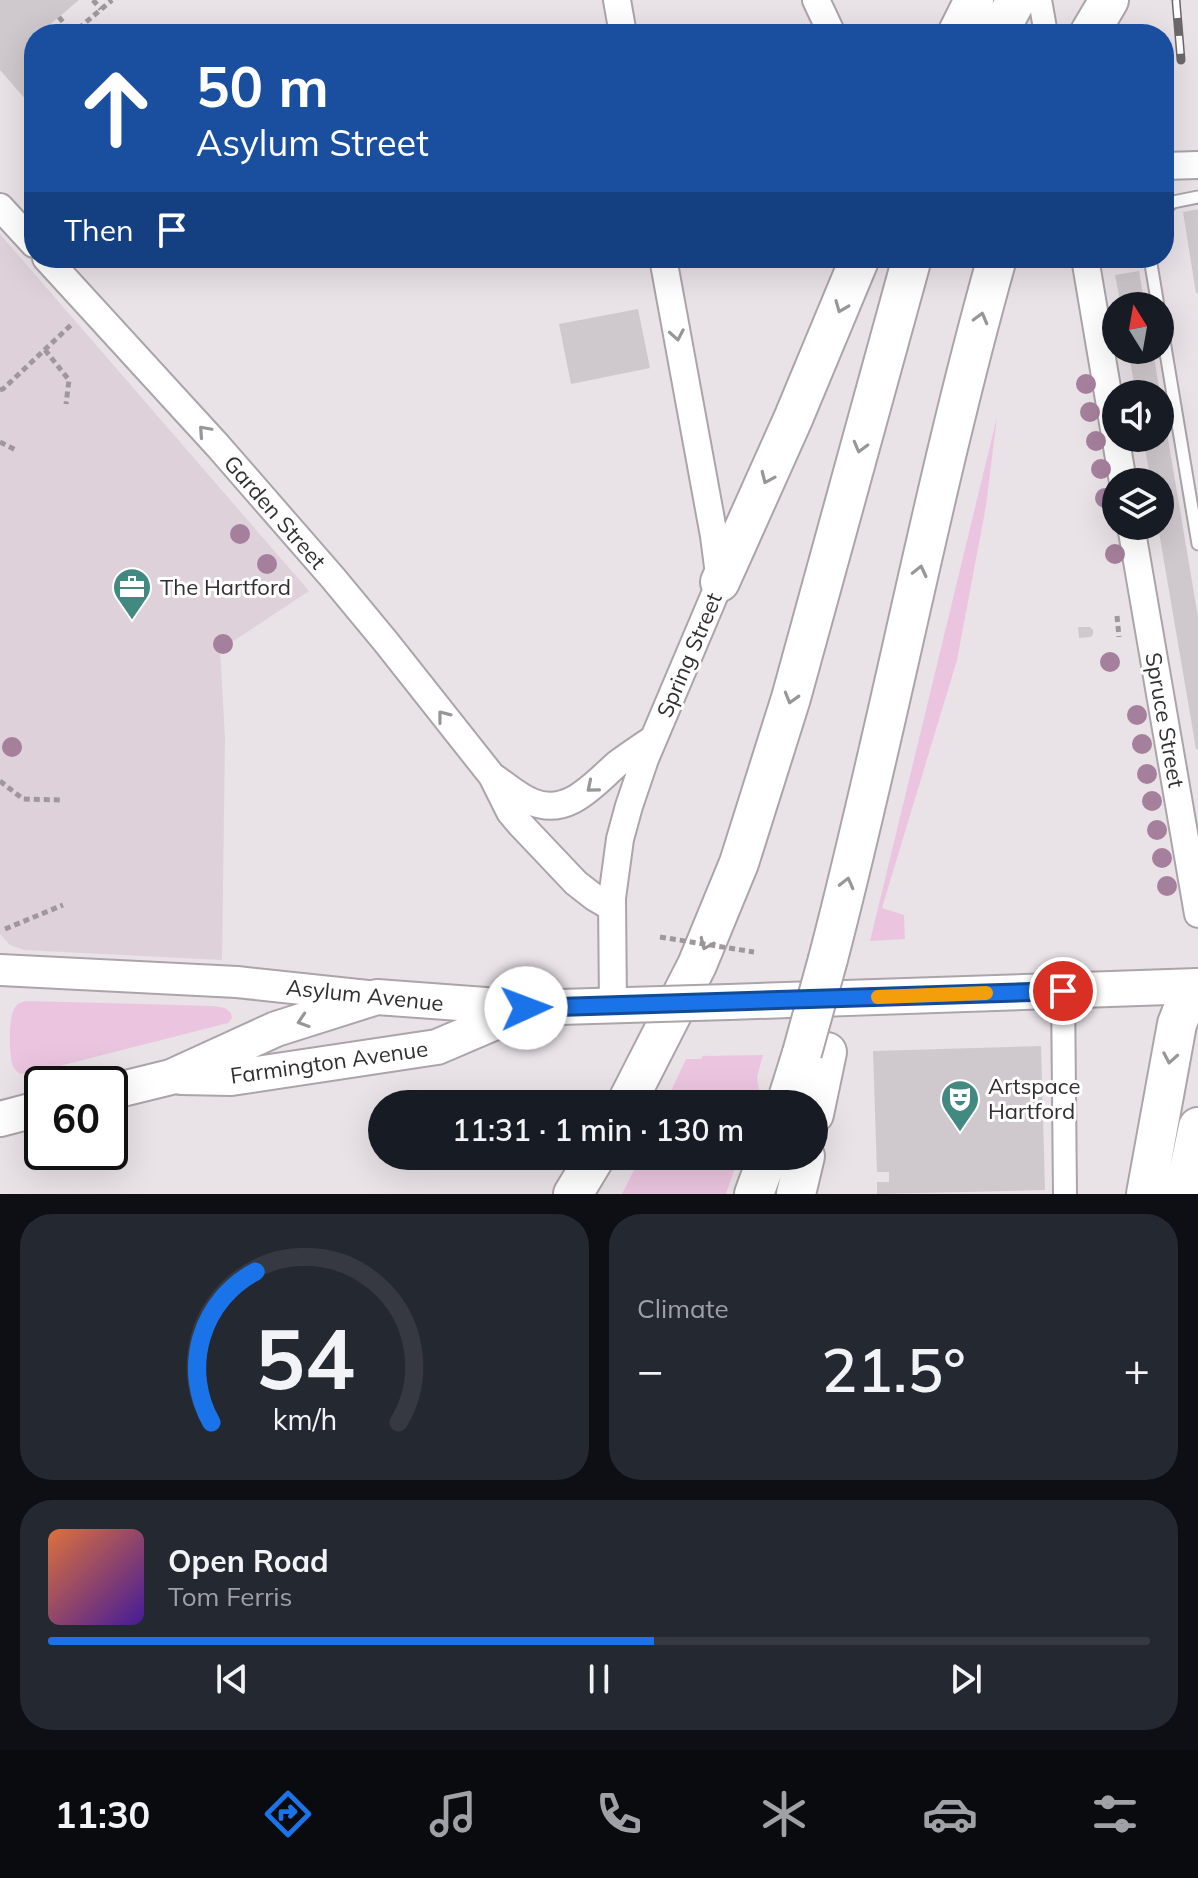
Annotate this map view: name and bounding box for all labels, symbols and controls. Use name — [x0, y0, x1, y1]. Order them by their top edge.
text: 50 m — [196, 51, 329, 121]
icon: ahead — [64, 56, 168, 160]
text: Asylum Street — [196, 120, 429, 165]
icon: arrive — [150, 208, 194, 252]
text: Then — [64, 211, 134, 249]
north arrow — [1102, 292, 1174, 364]
map controls — [1102, 292, 1174, 540]
one-way arrow — [834, 299, 851, 313]
one-way arrow — [971, 312, 988, 326]
one-way arrow — [667, 328, 684, 342]
button: sound — [1102, 380, 1174, 452]
one-way arrow — [198, 426, 213, 440]
one-way arrow — [853, 440, 869, 454]
street label: Garden Street — [218, 449, 332, 575]
button: layers — [1102, 468, 1174, 540]
one-way arrow — [761, 470, 777, 485]
one-way arrow — [911, 565, 928, 578]
office icon: The Hartford — [111, 566, 153, 621]
place label: The Hartford — [160, 573, 291, 601]
street label: Spring Street — [650, 588, 728, 722]
street label: Spruce Street — [1139, 650, 1191, 790]
one-way arrow — [784, 691, 800, 705]
one-way arrow — [439, 710, 453, 725]
one-way arrow — [587, 777, 601, 792]
one-way arrow — [837, 877, 854, 890]
one-way arrow — [700, 936, 716, 950]
pin — [1029, 957, 1097, 1025]
position arrow — [484, 966, 568, 1050]
icon: arrive — [1041, 969, 1085, 1013]
street label: Asylum Avenue — [285, 973, 445, 1017]
one-way arrow — [296, 1011, 310, 1027]
street label: Farmington Avenue — [228, 1034, 430, 1090]
one-way arrow — [1163, 1052, 1180, 1065]
speed limit sign: 60 — [24, 1066, 128, 1170]
place label: Artspace Hartford — [988, 1072, 1080, 1125]
theatre icon: Artspace Hartford — [939, 1078, 981, 1133]
text: 11:31 · 1 min · 130 m — [452, 1111, 744, 1149]
text: Climate — [637, 1292, 729, 1325]
text: 54 — [255, 1305, 354, 1410]
text: 21.5° — [821, 1332, 966, 1407]
text: − — [637, 1342, 663, 1397]
text: + — [1124, 1342, 1150, 1397]
text: km/h — [272, 1401, 337, 1437]
text: Open Road — [168, 1542, 329, 1580]
text: Tom Ferris — [168, 1580, 292, 1613]
icon: previous — [210, 1657, 254, 1701]
icon: pause — [577, 1657, 621, 1701]
icon: next — [944, 1657, 988, 1701]
icon: directions — [260, 1786, 316, 1842]
icon: music — [425, 1786, 481, 1842]
icon: phone — [591, 1786, 647, 1842]
icon: climate — [756, 1786, 812, 1842]
icon: car — [922, 1786, 978, 1842]
icon: filters — [1087, 1786, 1143, 1842]
text: 11:30 — [55, 1792, 150, 1837]

